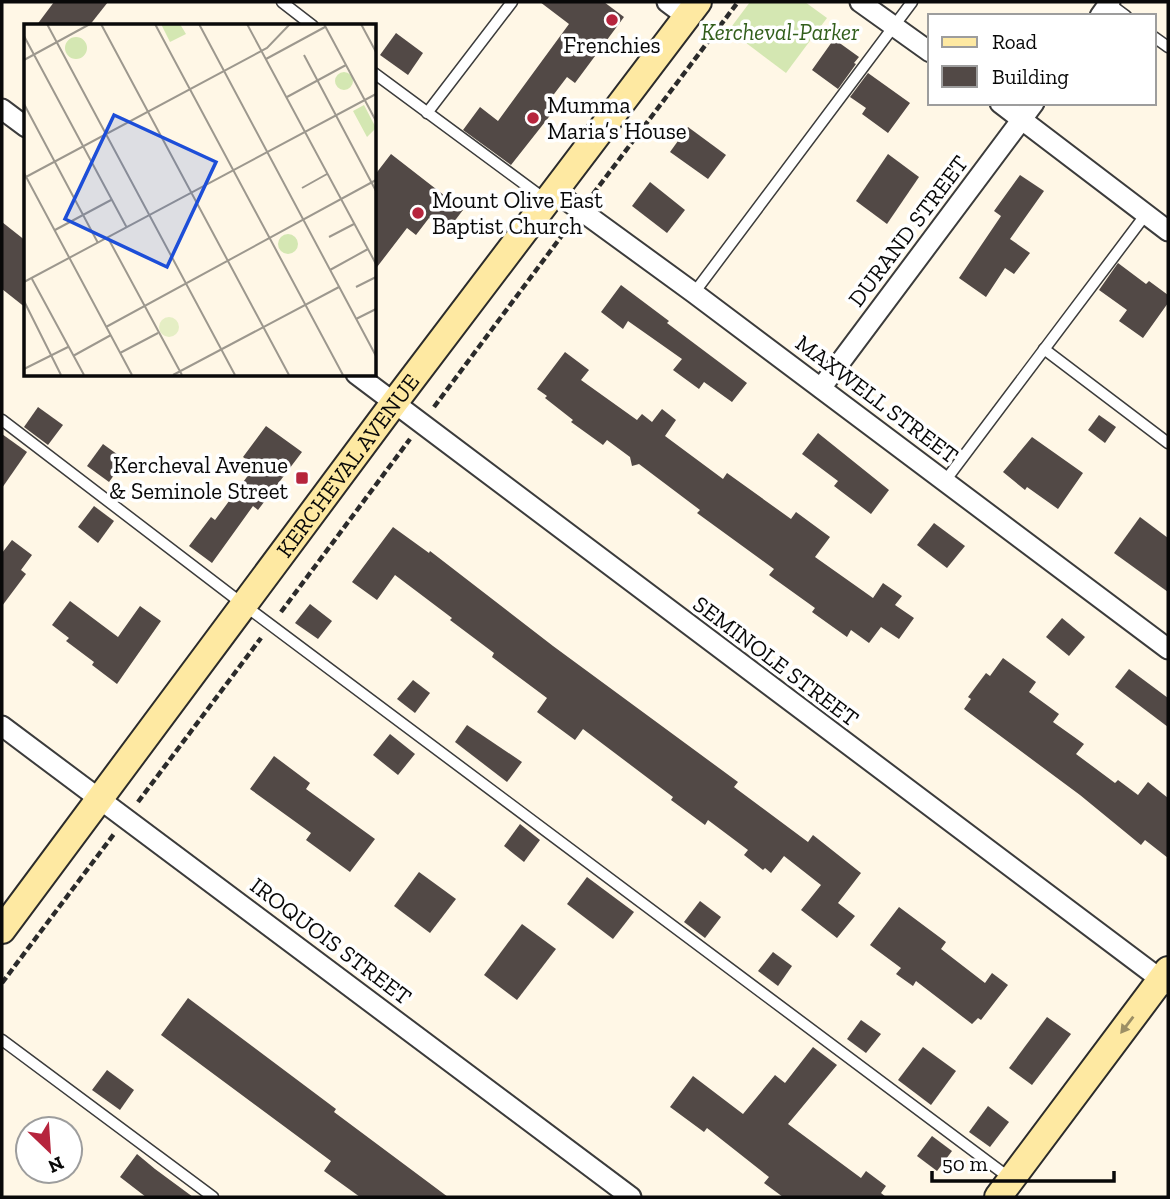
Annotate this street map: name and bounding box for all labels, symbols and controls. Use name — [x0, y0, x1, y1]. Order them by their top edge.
marker: Frenchies — [604, 12, 620, 28]
legend — [928, 14, 1156, 105]
park label: Kercheval-Parker — [701, 18, 859, 46]
inset map — [24, 24, 376, 376]
text: Road — [992, 29, 1038, 54]
place label: Frenchies — [563, 31, 661, 59]
text: Building — [992, 64, 1069, 89]
place label: Mumma Maria’s House — [547, 91, 687, 145]
marker: Mumma Maria’s House — [525, 110, 541, 126]
street label: DURAND STREET — [842, 150, 974, 312]
place label: Mount Olive East Baptist Church — [432, 186, 603, 240]
marker: Mount Olive East Baptist Church — [410, 205, 426, 221]
street label: MAXWELL STREET — [790, 329, 964, 469]
street label: KERCHEVAL AVENUE — [270, 368, 425, 563]
place label: Kercheval Avenue & Seminole Street — [109, 451, 288, 505]
marker: Kercheval Avenue & Seminole Street — [294, 470, 310, 486]
street label: SEMINOLE STREET — [688, 590, 864, 732]
street label: IROQUOIS STREET — [245, 871, 417, 1011]
one-way arrow — [1121, 1016, 1135, 1034]
north arrow — [14, 1115, 84, 1185]
scale bar — [932, 1140, 1114, 1184]
text: N — [45, 1151, 67, 1178]
text: 50 m — [942, 1151, 988, 1176]

